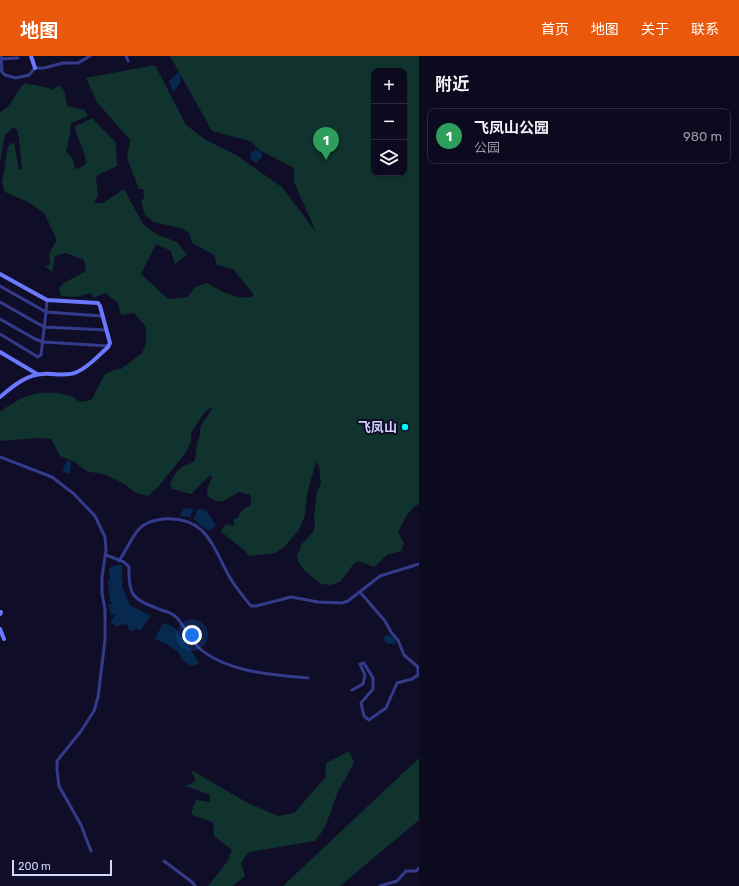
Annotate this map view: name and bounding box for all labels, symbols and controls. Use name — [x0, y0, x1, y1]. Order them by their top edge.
text: 地图 — [20, 19, 58, 42]
text: 首页 — [541, 21, 569, 38]
text: 地图 — [591, 21, 619, 38]
text: 关于 — [641, 21, 669, 38]
text: 联系 — [691, 21, 719, 38]
map controls — [371, 68, 407, 176]
button: + — [371, 68, 407, 104]
text: 附近 — [435, 74, 469, 94]
button: − — [371, 104, 407, 140]
text: 飞凤山公园 — [474, 119, 549, 137]
pin: 1 — [313, 127, 339, 160]
text: 1 — [446, 129, 452, 144]
text: 980 m — [683, 129, 722, 144]
button: layers — [371, 140, 407, 176]
text: 公园 — [474, 140, 500, 155]
place label: 飞凤山 — [358, 420, 397, 435]
marker: 飞凤山 — [400, 422, 410, 432]
your location — [182, 625, 202, 645]
scale bar — [12, 858, 112, 877]
text: 200 m — [18, 860, 51, 873]

